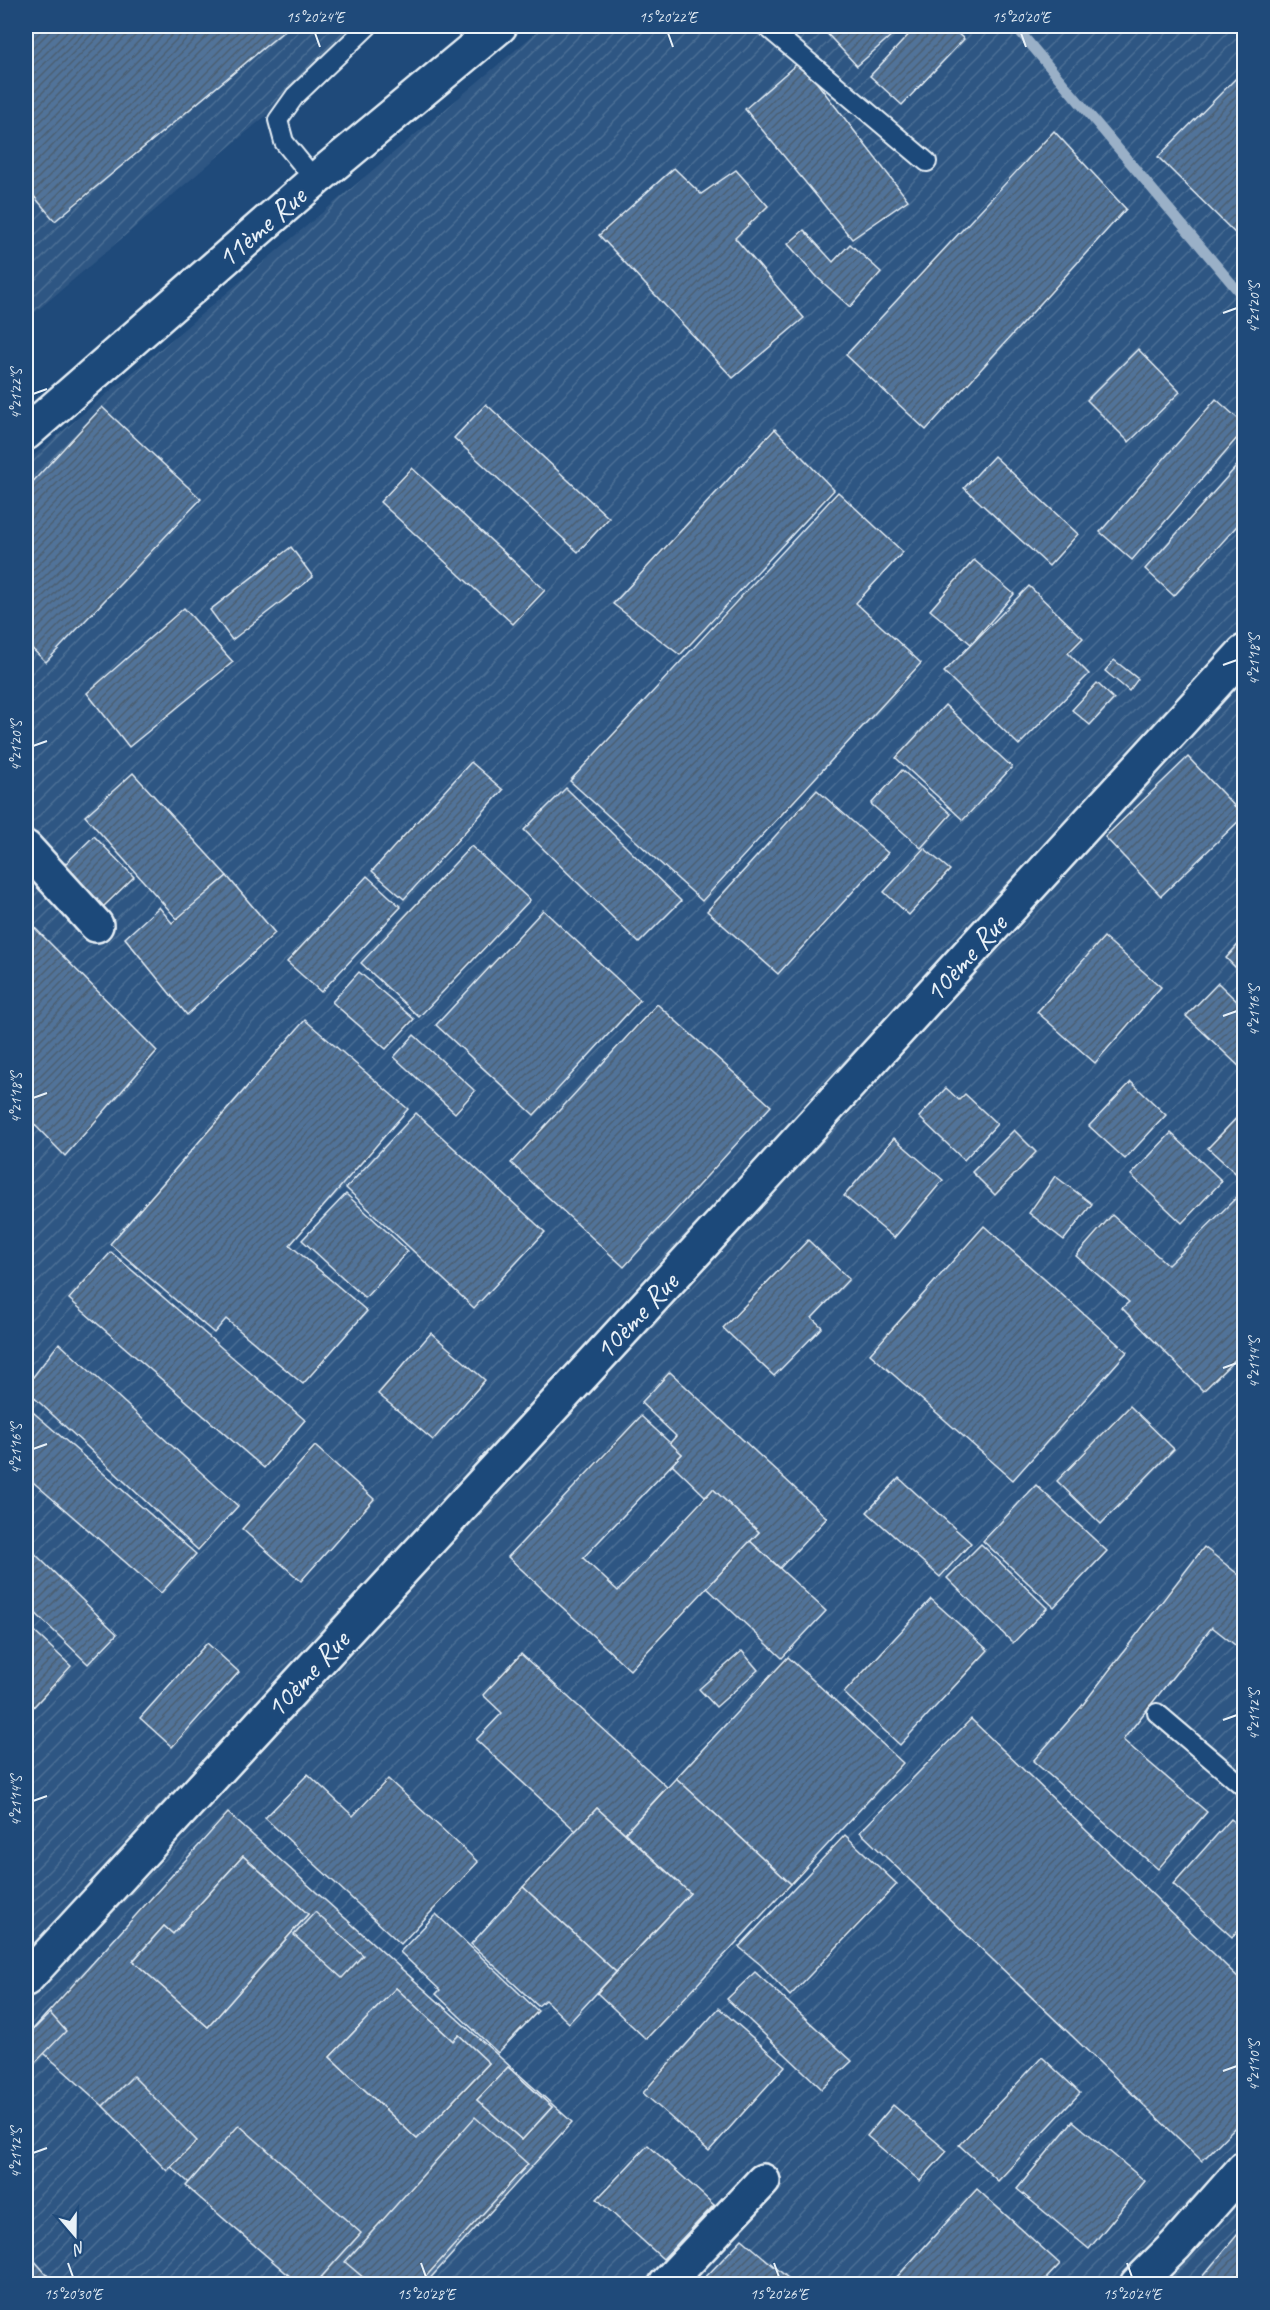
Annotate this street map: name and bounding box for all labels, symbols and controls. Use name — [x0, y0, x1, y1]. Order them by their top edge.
text: 15°20'24"E — [286, 8, 346, 27]
text: 15°20'22"E — [639, 8, 699, 27]
text: 15°20'20"E — [992, 8, 1052, 27]
street label: 11ème Rue — [208, 176, 316, 276]
text: 4°21'20"S — [1245, 280, 1264, 333]
text: 4°21'22"S — [7, 366, 26, 419]
text: 4°21'18"S — [1245, 632, 1264, 685]
text: 4°21'20"S — [7, 718, 26, 771]
street label: 10ème Rue — [915, 904, 1016, 1010]
text: 4°21'16"S — [1245, 983, 1264, 1036]
text: 4°21'18"S — [7, 1070, 26, 1123]
street label: 10ème Rue — [586, 1262, 688, 1368]
text: 4°21'14"S — [1245, 1335, 1264, 1388]
text: 4°21'16"S — [7, 1421, 26, 1474]
street label: 10ème Rue — [257, 1620, 359, 1726]
text: 4°21'12"S — [1245, 1687, 1264, 1740]
text: 4°21'14"S — [7, 1773, 26, 1826]
text: 4°21'10"S — [1245, 2038, 1264, 2091]
text: 4°21'12"S — [7, 2125, 26, 2178]
north arrow — [45, 2205, 105, 2265]
text: N — [69, 2237, 88, 2260]
text: 15°20'30"E — [44, 2285, 104, 2304]
text: 15°20'28"E — [397, 2285, 457, 2304]
text: 15°20'26"E — [750, 2285, 810, 2304]
text: 15°20'24"E — [1103, 2285, 1163, 2304]

